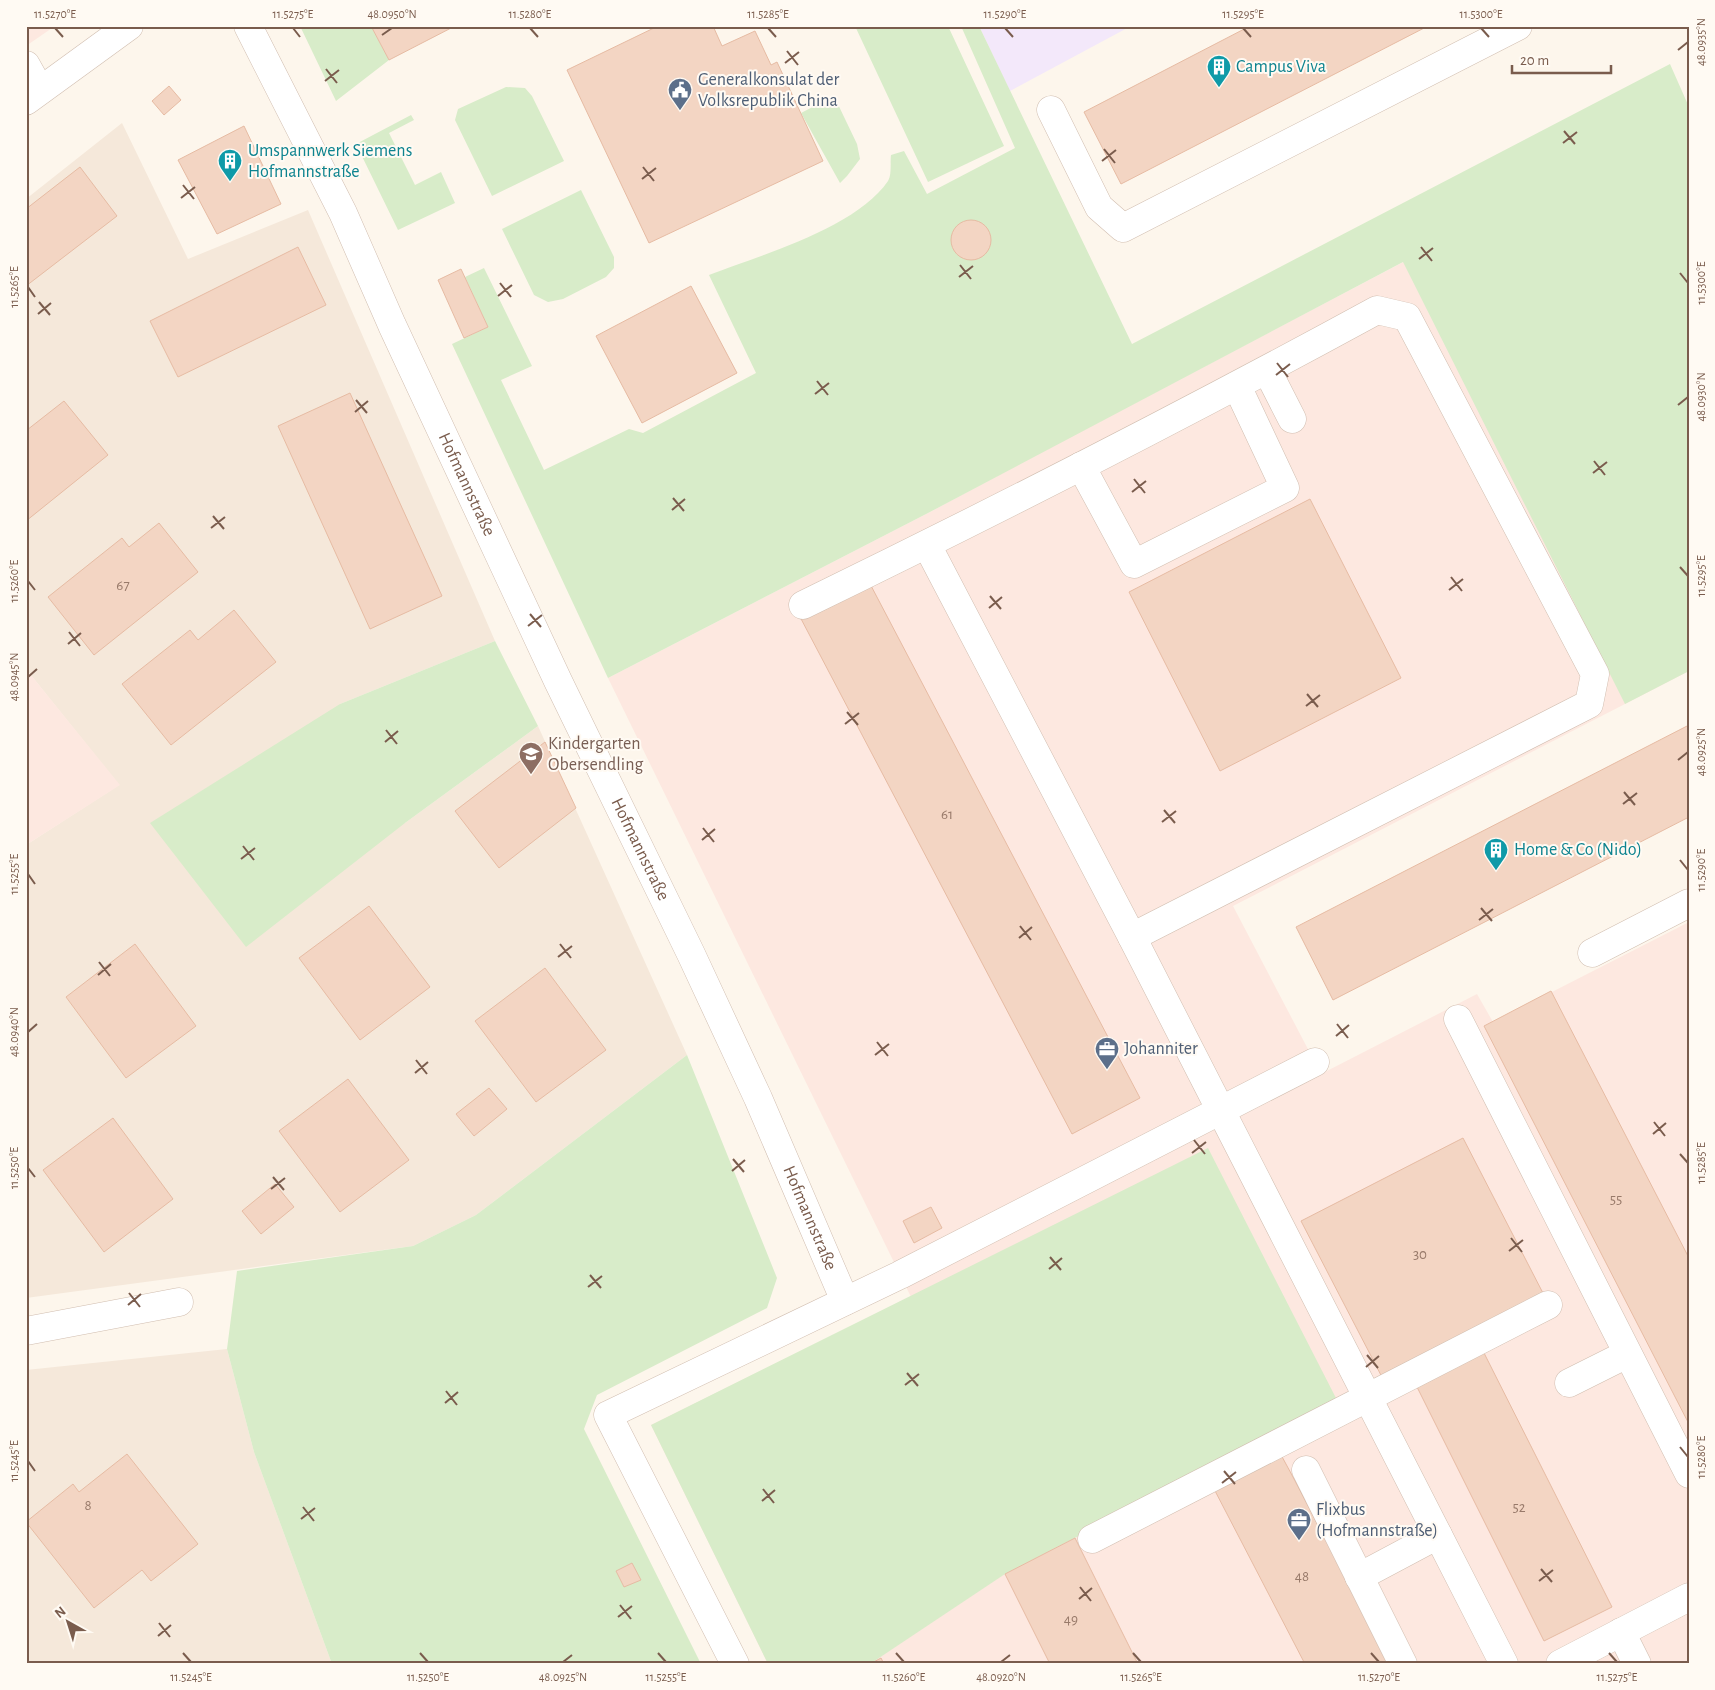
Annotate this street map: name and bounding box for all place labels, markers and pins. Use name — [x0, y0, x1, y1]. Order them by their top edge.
building icon: Campus Viva — [1206, 54, 1232, 88]
place label: Campus Viva — [1236, 58, 1326, 76]
place label: Generalkonsulat der Volksrepublik China — [698, 71, 840, 110]
public building icon: Generalkonsulat der Volksrepublik China — [667, 77, 693, 111]
place label: Umspannwerk Siemens Hofmannstraße — [248, 142, 412, 181]
building icon: Umspannwerk Siemens Hofmannstraße — [217, 148, 243, 182]
place label: Kindergarten Obersendling — [548, 735, 643, 774]
school or university icon: Kindergarten Obersendling — [518, 741, 544, 775]
building icon: Home & Co (Nido) — [1483, 837, 1509, 871]
place label: Home & Co (Nido) — [1514, 841, 1642, 859]
office icon: Johanniter — [1094, 1036, 1120, 1070]
place label: Johanniter — [1124, 1040, 1198, 1058]
place label: Flixbus (Hofmannstraße) — [1316, 1501, 1438, 1540]
office icon: Flixbus (Hofmannstraße) — [1286, 1507, 1312, 1541]

